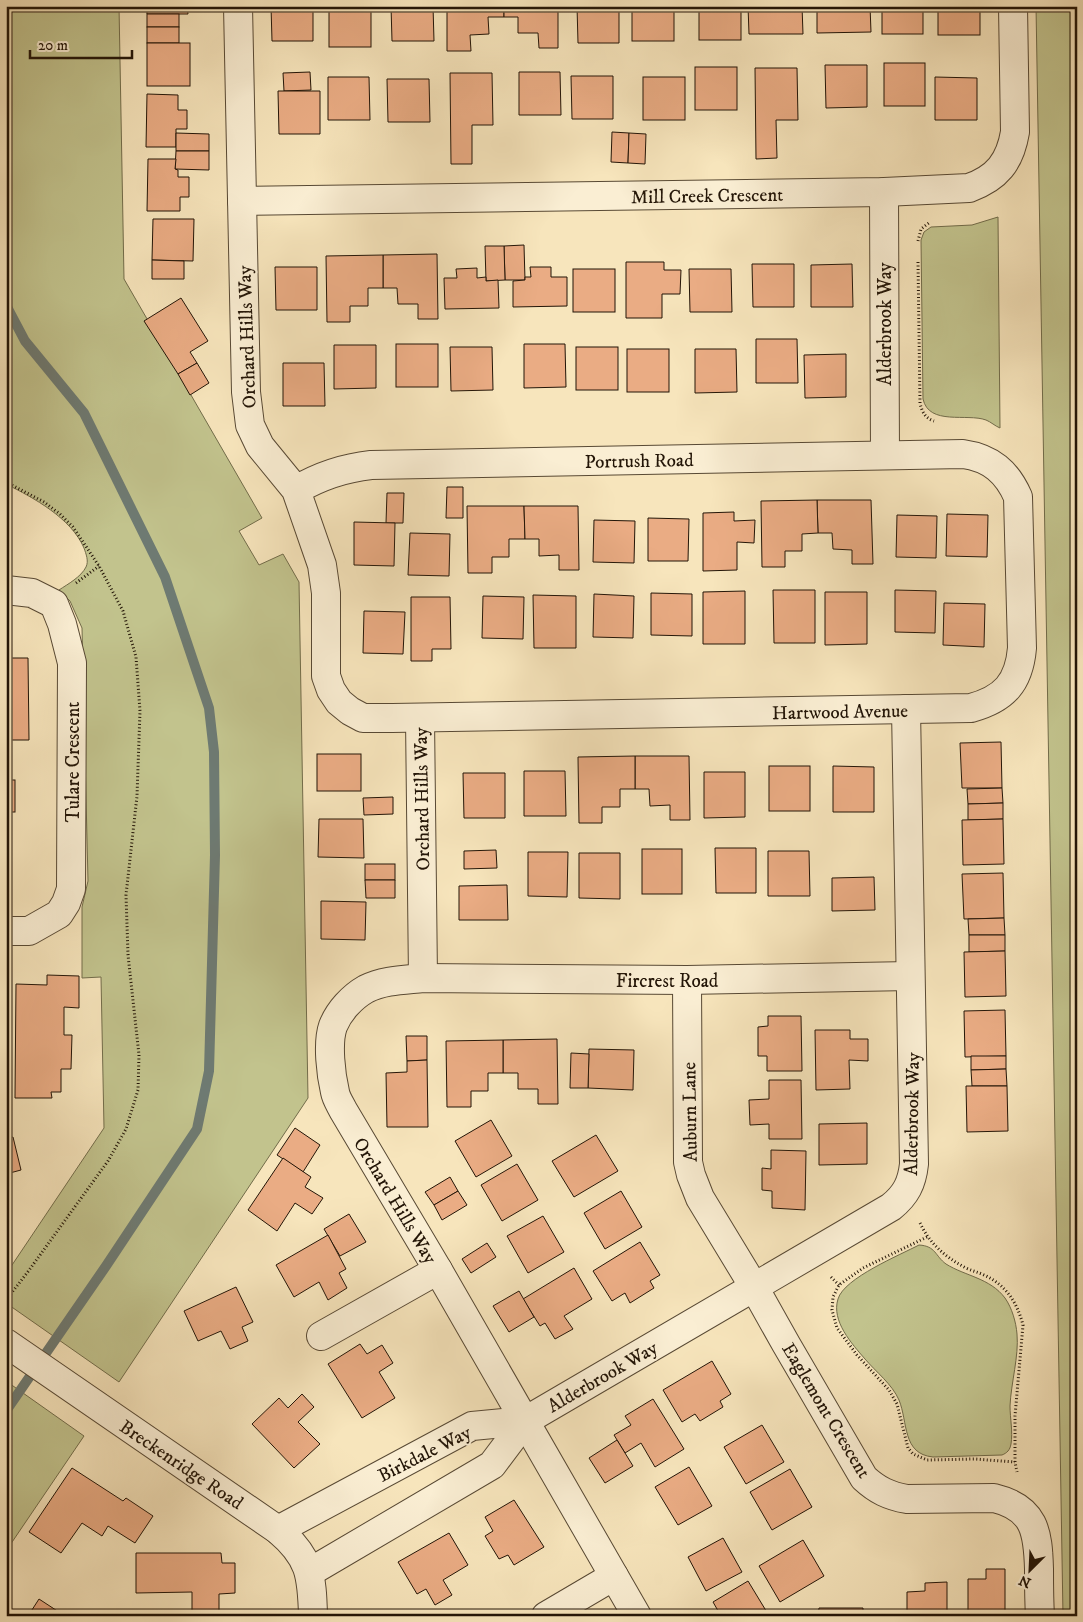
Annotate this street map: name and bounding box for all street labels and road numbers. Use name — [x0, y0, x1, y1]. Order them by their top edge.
street label: Mill Creek Crescent — [631, 184, 783, 209]
street label: Alderbrook Way — [874, 261, 897, 386]
street label: Orchard Hills Way — [233, 264, 261, 409]
street label: Portrush Road — [584, 449, 694, 474]
street label: Hartwood Avenue — [772, 700, 908, 725]
street label: Tulare Crescent — [62, 702, 85, 822]
street label: Orchard Hills Way — [410, 726, 435, 871]
street label: Fircrest Road — [616, 970, 719, 993]
street label: Alderbrook Way — [900, 1051, 925, 1176]
street label: Auburn Lane — [678, 1062, 703, 1162]
street label: Orchard Hills Way — [348, 1133, 442, 1269]
street label: Alderbrook Way — [544, 1336, 663, 1418]
street label: Eaglemont Crescent — [776, 1339, 875, 1482]
street label: Breckenridge Road — [115, 1415, 248, 1515]
street label: Birkdale Way — [374, 1421, 476, 1488]

